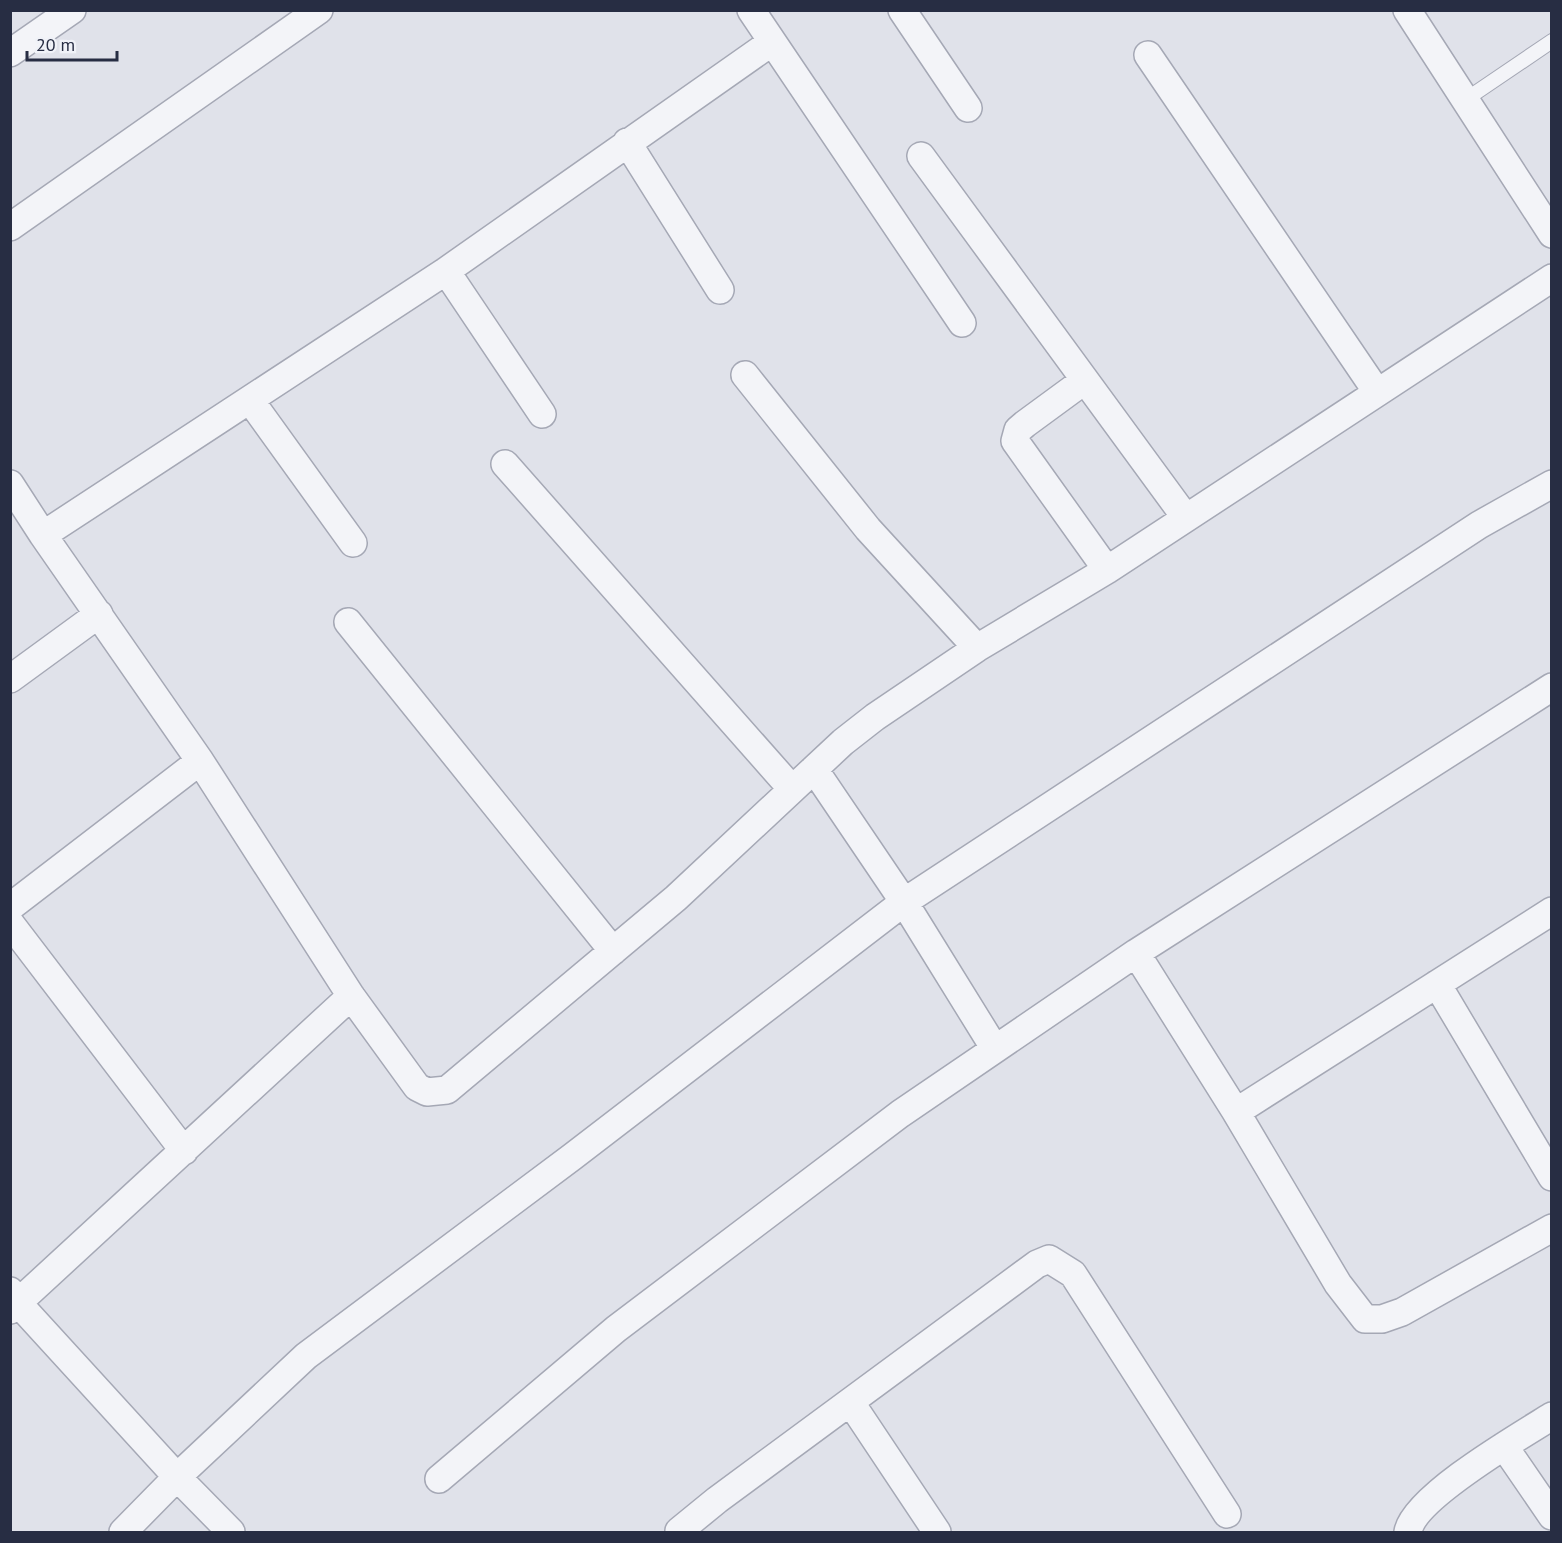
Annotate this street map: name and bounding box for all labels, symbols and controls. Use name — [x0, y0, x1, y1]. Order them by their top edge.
scale bar — [27, 24, 117, 62]
text: 20 m — [36, 33, 75, 56]

